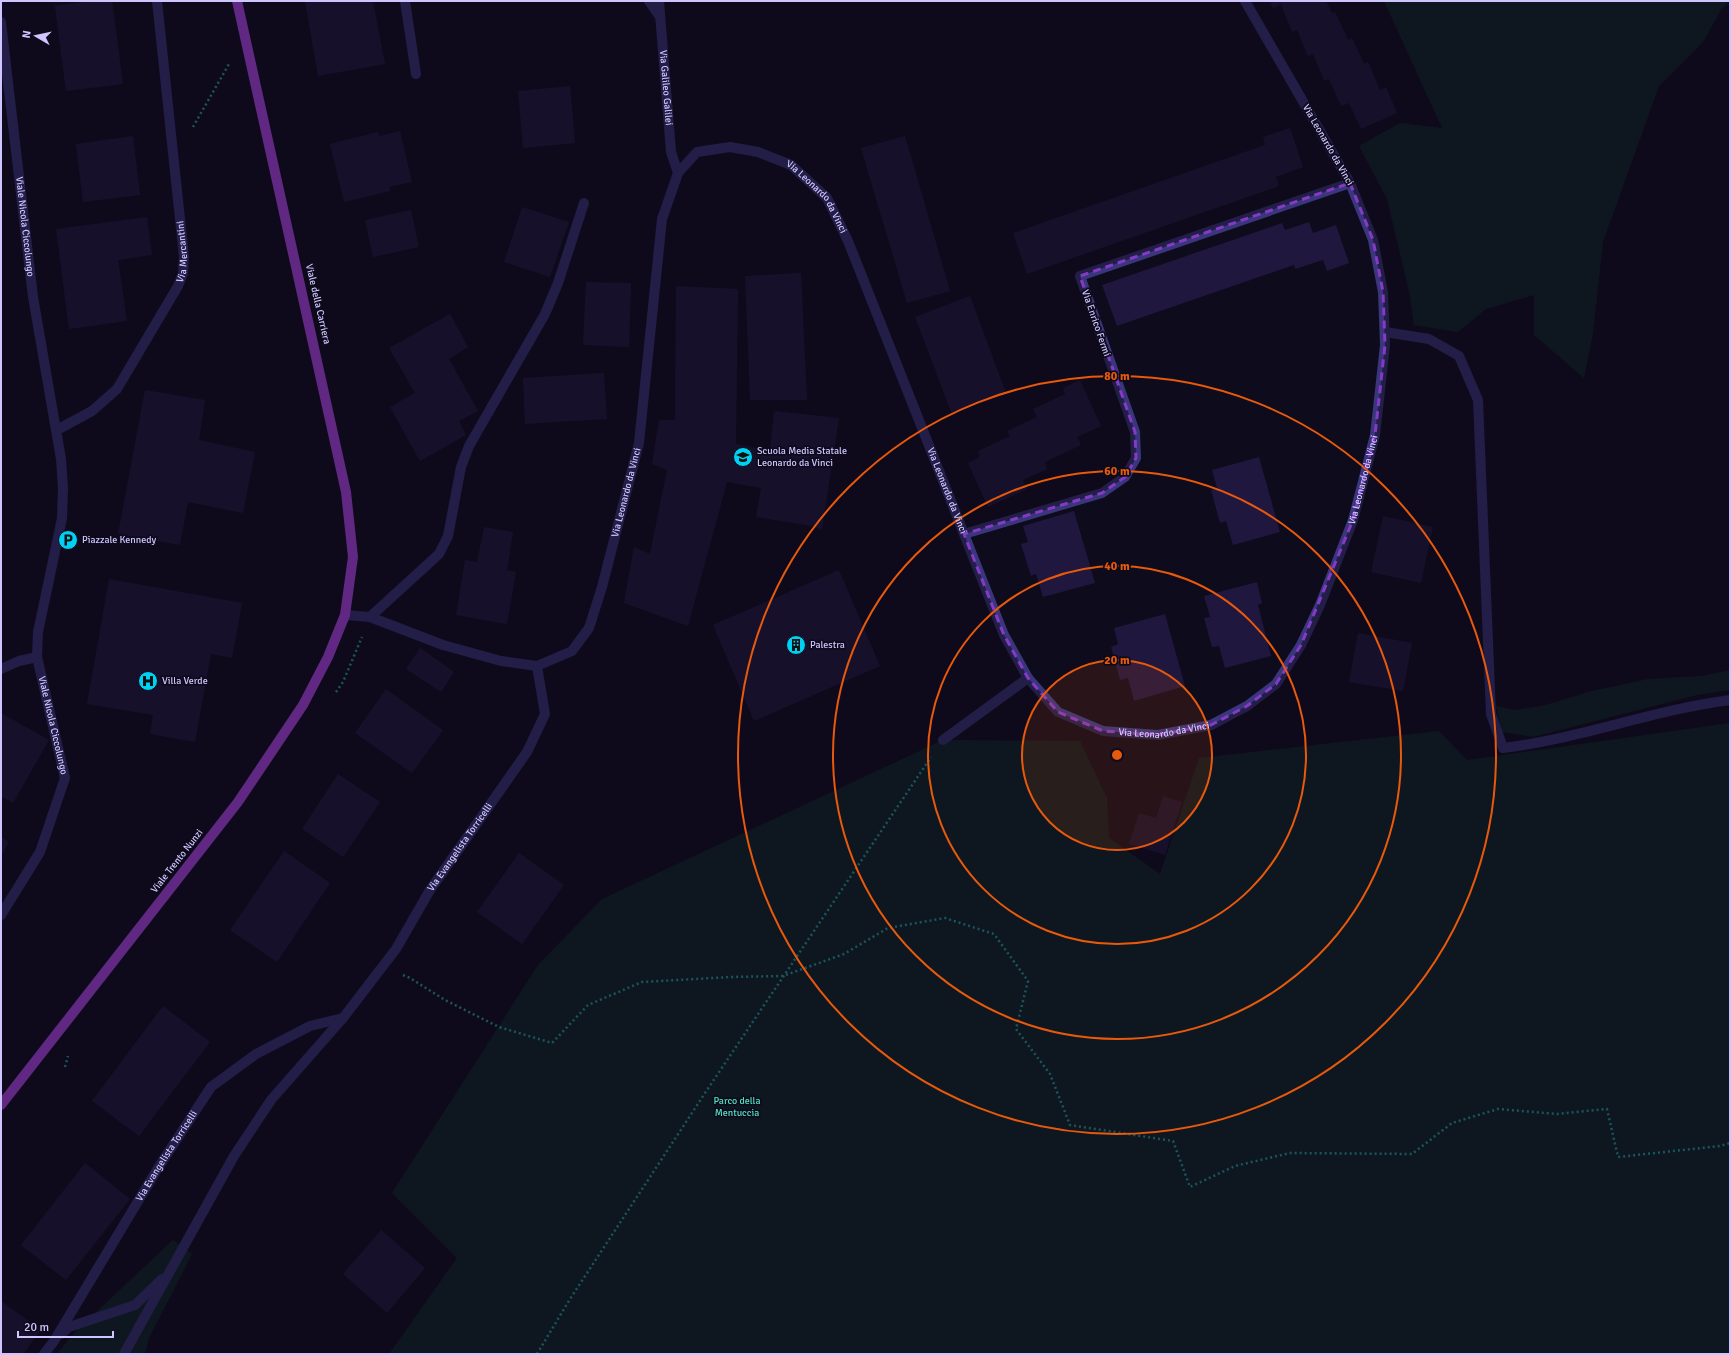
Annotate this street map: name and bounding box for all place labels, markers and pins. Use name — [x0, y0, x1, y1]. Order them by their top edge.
place label: Scuola Media Statale Leonardo da Vinci — [757, 445, 847, 469]
school or university icon: Scuola Media Statale Leonardo da Vinci — [732, 446, 754, 468]
parking icon: Piazzale Kennedy — [57, 529, 79, 551]
place label: Piazzale Kennedy — [82, 534, 157, 546]
building icon: Palestra — [785, 634, 807, 656]
place label: Palestra — [810, 639, 845, 651]
hospital icon: Villa Verde — [137, 670, 159, 692]
place label: Villa Verde — [162, 675, 208, 687]
centre of rings — [1110, 748, 1124, 762]

